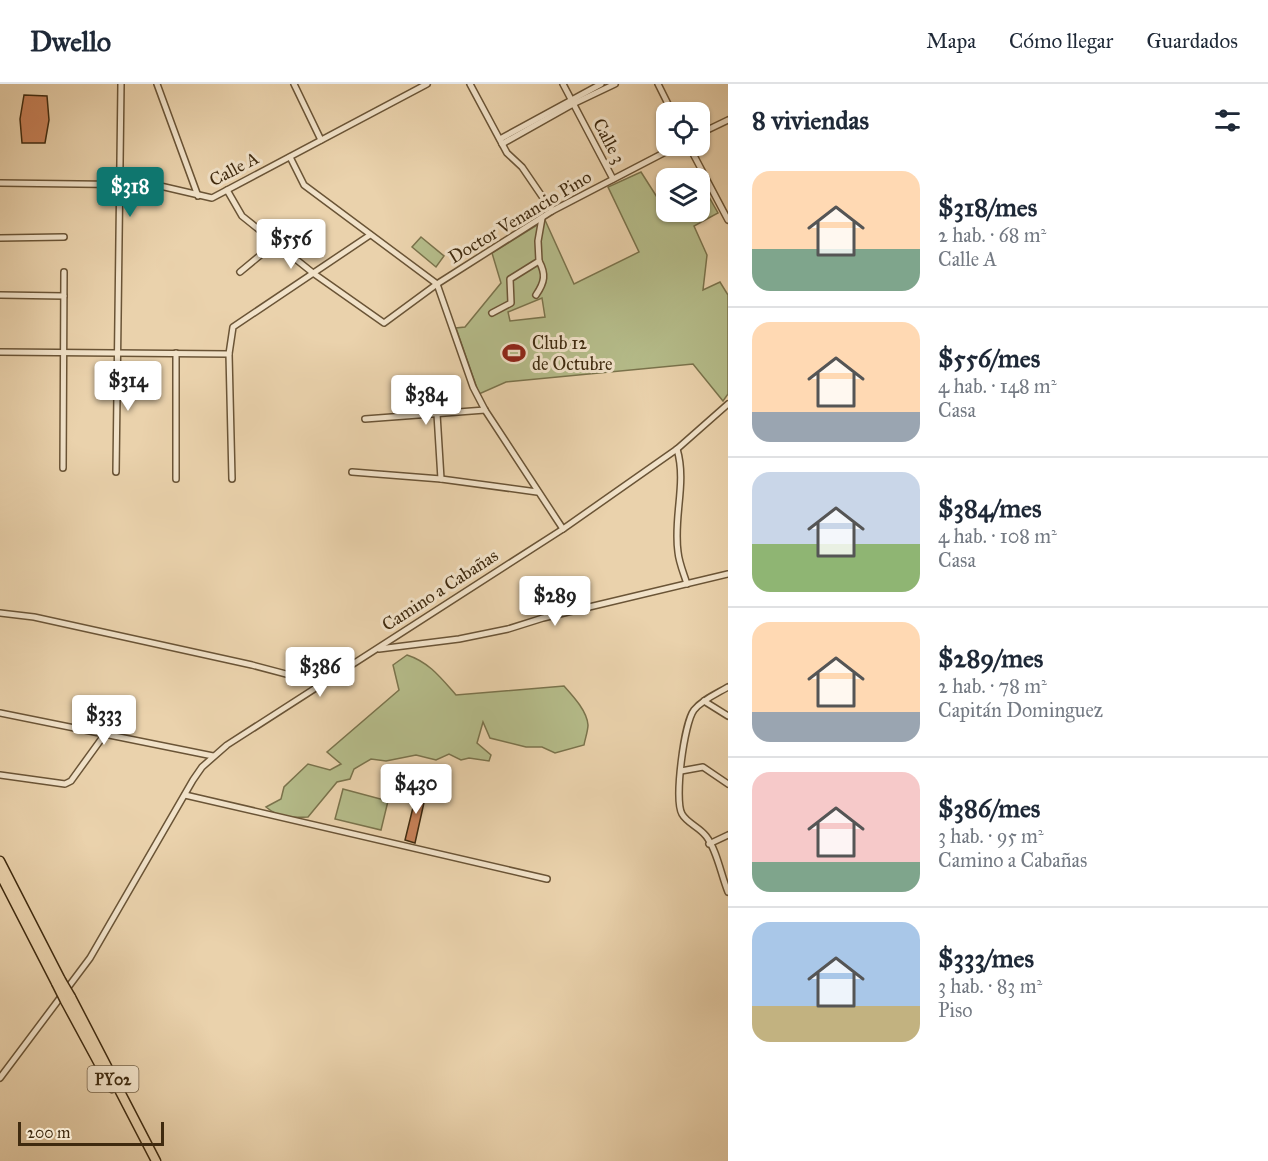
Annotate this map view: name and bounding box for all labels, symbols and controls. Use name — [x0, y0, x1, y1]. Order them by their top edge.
text: Dwello — [30, 24, 111, 59]
text: Mapa — [926, 28, 976, 54]
text: Cómo llegar — [1009, 28, 1113, 54]
text: Guardados — [1146, 28, 1238, 54]
map controls — [656, 102, 710, 222]
button: locate — [656, 102, 710, 156]
text: 8 viviendas — [752, 104, 869, 136]
icon: filters — [1211, 104, 1244, 137]
street label: Calle 3 — [588, 115, 630, 167]
street label: Calle A — [205, 147, 263, 191]
street label: Doctor Venancio Pino — [445, 166, 595, 268]
pin: $318 — [94, 167, 166, 218]
button: layers — [656, 168, 710, 222]
text: $318 — [111, 174, 149, 198]
text: $318/mes — [938, 191, 1037, 223]
icon: home — [800, 195, 872, 267]
pin: $556 — [255, 219, 327, 270]
text: 2 hab. · 68 m² — [938, 223, 1046, 247]
text: $556 — [271, 226, 311, 250]
text: Calle A — [938, 247, 997, 271]
place label: Club 12 de Octubre — [532, 332, 612, 375]
sports icon: Club 12 de Octubre — [501, 340, 527, 366]
text: $556/mes — [938, 342, 1040, 374]
icon: home — [800, 346, 872, 418]
pin: $314 — [92, 361, 164, 412]
text: $314 — [108, 368, 148, 392]
text: 4 hab. · 148 m² — [938, 374, 1056, 398]
pin: $384 — [390, 375, 462, 426]
text: $384 — [405, 382, 447, 406]
text: Casa — [938, 398, 976, 422]
text: $384/mes — [938, 492, 1041, 524]
icon: home — [800, 496, 872, 568]
text: 4 hab. · 108 m² — [938, 524, 1057, 548]
street label: Camino a Cabañas — [378, 544, 502, 636]
text: Casa — [938, 548, 976, 572]
pin: $289 — [519, 576, 591, 627]
text: $289 — [533, 583, 577, 607]
text: $289/mes — [938, 642, 1043, 674]
icon: home — [800, 646, 872, 718]
pin: $386 — [284, 647, 356, 698]
text: $386 — [300, 654, 340, 678]
text: 2 hab. · 78 m² — [938, 674, 1047, 698]
pin: $333 — [68, 695, 140, 746]
text: Capitán Dominguez — [938, 698, 1103, 722]
text: $333 — [86, 702, 122, 726]
pin: $430 — [380, 764, 452, 815]
text: $430 — [395, 771, 437, 795]
text: $386/mes — [938, 792, 1040, 824]
icon: home — [800, 796, 872, 868]
text: 3 hab. · 95 m² — [938, 824, 1044, 848]
text: Camino a Cabañas — [938, 848, 1087, 872]
text: $333/mes — [938, 942, 1034, 974]
icon: home — [800, 946, 872, 1018]
text: 3 hab. · 83 m² — [938, 974, 1042, 998]
text: Piso — [938, 998, 972, 1022]
road number: PY02 — [88, 1066, 138, 1092]
scale bar — [18, 1119, 164, 1146]
text: 200 m — [27, 1123, 70, 1142]

